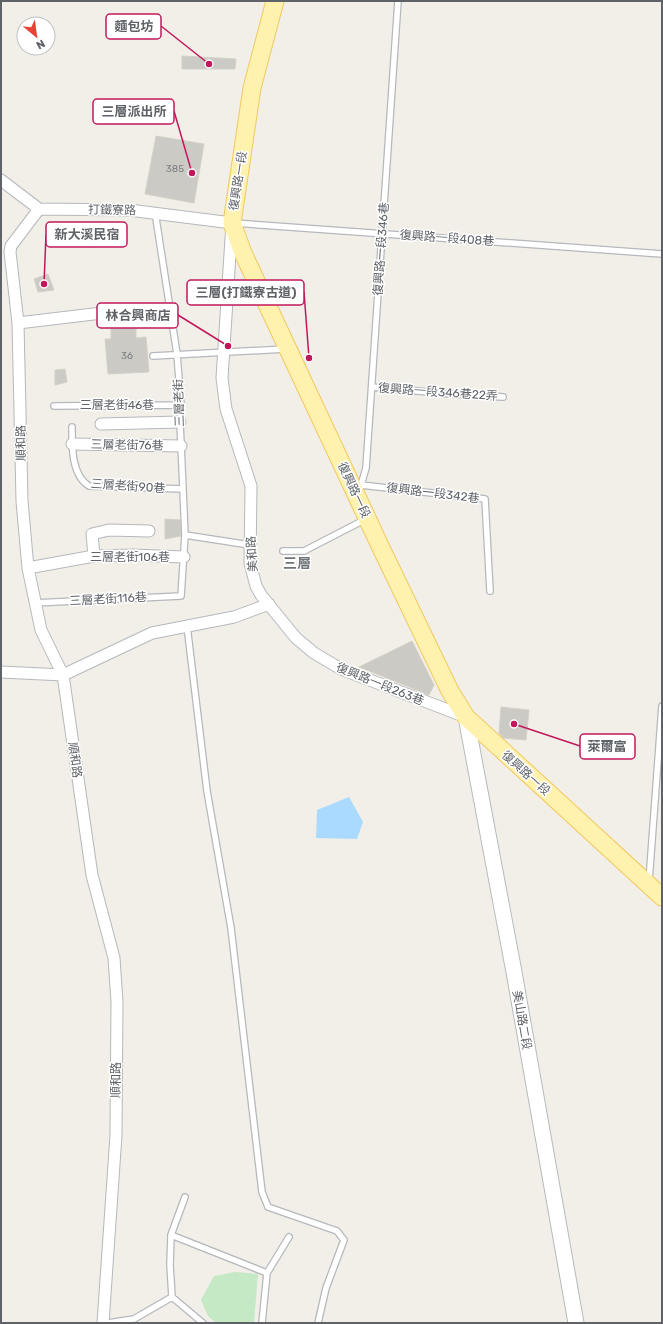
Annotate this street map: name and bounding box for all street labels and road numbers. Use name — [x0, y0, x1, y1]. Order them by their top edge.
street label: 復興路一段 — [226, 150, 250, 212]
street label: 復興路一段346巷 — [371, 202, 391, 296]
street label: 打鐵寮路 — [88, 203, 136, 217]
street label: 復興路一段408巷 — [399, 228, 495, 248]
street label: 三層老街 — [171, 379, 187, 427]
street label: 復興路一段346巷22弄 — [378, 381, 498, 403]
street label: 三層老街46巷 — [80, 398, 154, 412]
street label: 順和路 — [14, 425, 28, 461]
street label: 三層老街76巷 — [90, 437, 164, 453]
street label: 復興路一段 — [335, 460, 373, 520]
street label: 三層老街90巷 — [90, 476, 166, 496]
street label: 復興路一段342巷 — [386, 480, 480, 506]
street label: 美和路 — [244, 536, 260, 572]
street label: 三層老街106巷 — [90, 550, 170, 564]
street label: 三層老街116巷 — [69, 590, 147, 608]
street label: 復興路一段263巷 — [334, 660, 426, 708]
street label: 順和路 — [66, 741, 84, 779]
street label: 復興路一段 — [499, 748, 553, 798]
street label: 美山路二段 — [510, 989, 534, 1051]
street label: 順和路 — [109, 1062, 123, 1098]

